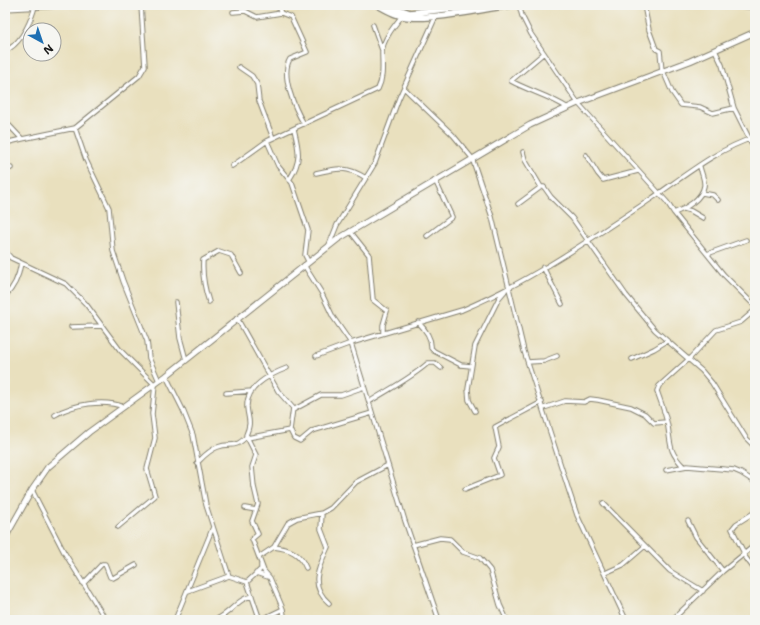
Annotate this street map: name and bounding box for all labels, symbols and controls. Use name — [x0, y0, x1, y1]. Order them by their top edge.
north arrow — [22, 22, 62, 62]
text: N — [40, 41, 56, 58]

